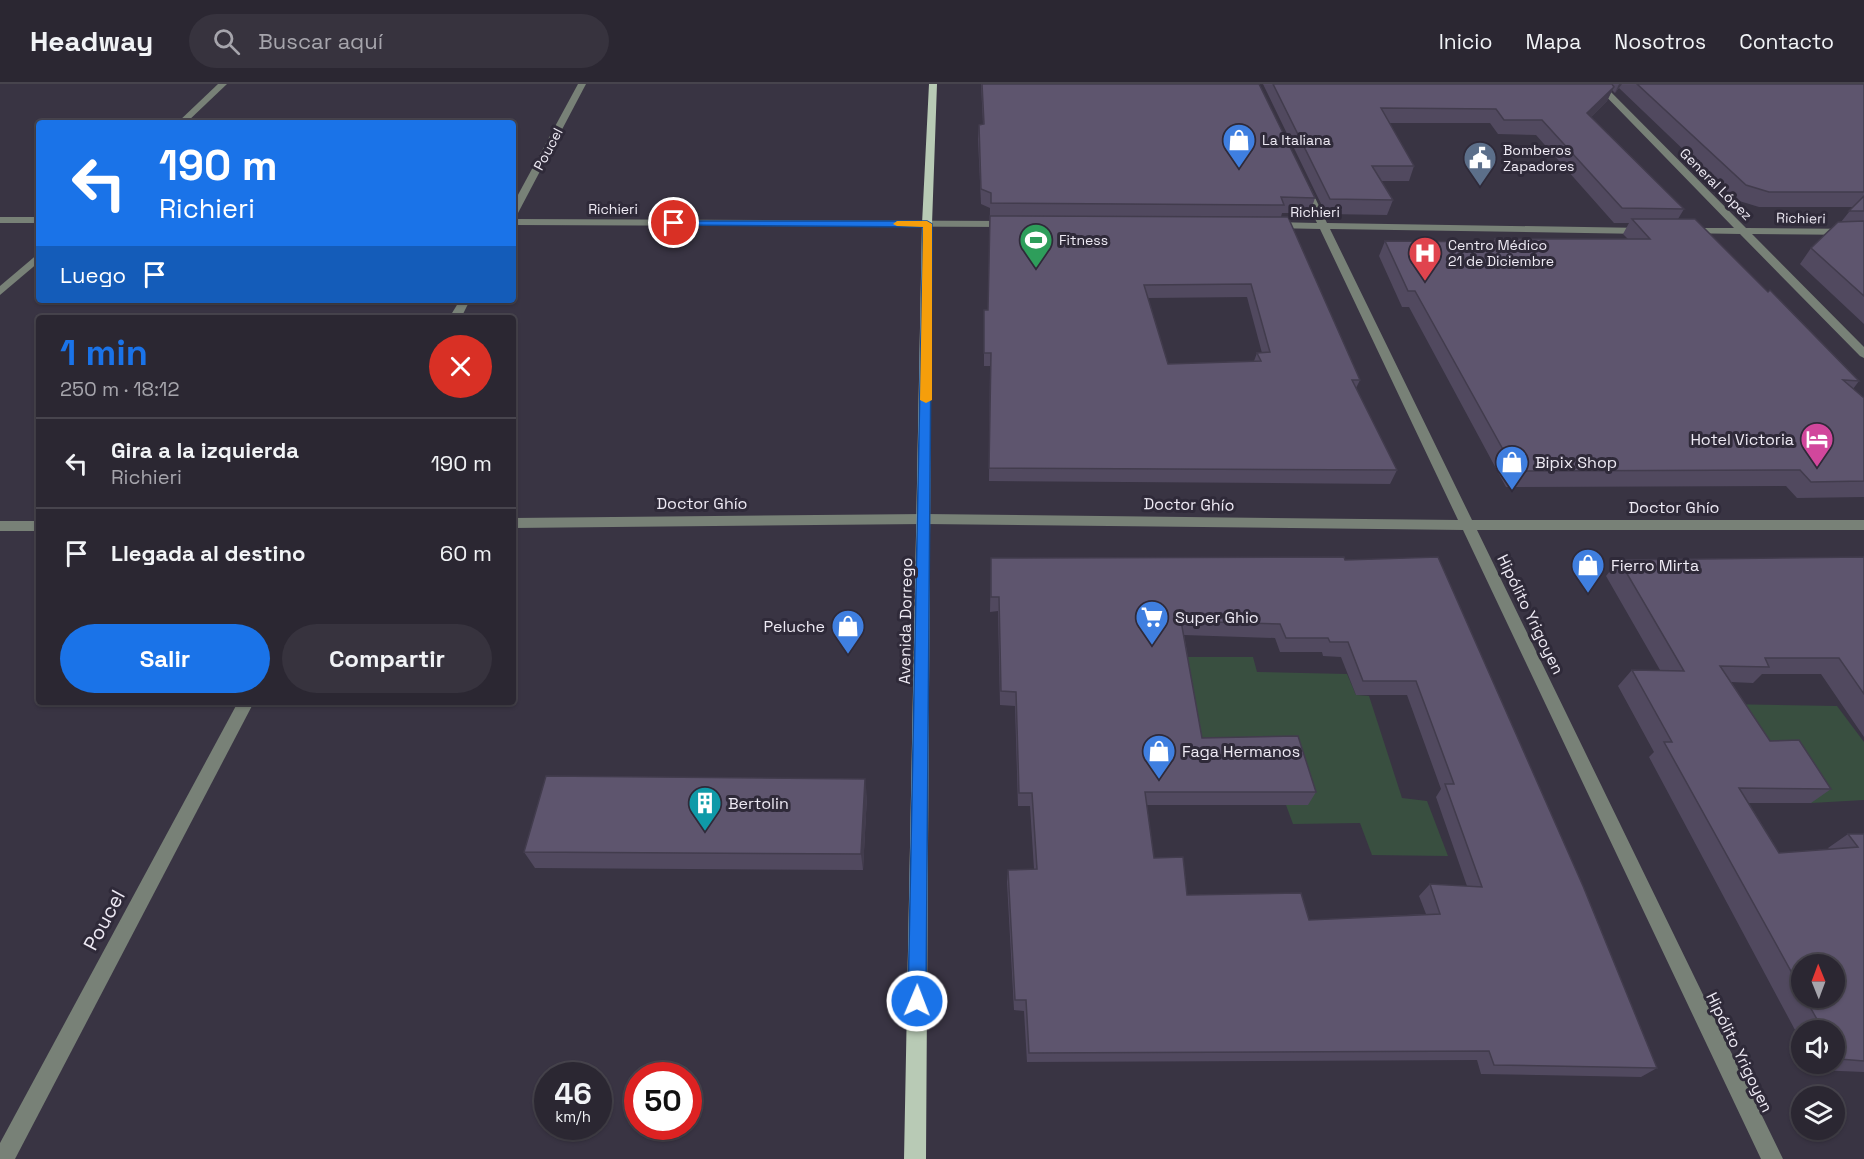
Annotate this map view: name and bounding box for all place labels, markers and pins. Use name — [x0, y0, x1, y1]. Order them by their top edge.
shop icon: La Italiana — [1221, 122, 1257, 169]
place label: La Italiana — [1262, 131, 1331, 149]
public building icon: Bomberos Zapadores — [1462, 140, 1498, 187]
place label: Bomberos Zapadores — [1503, 141, 1574, 175]
pin — [648, 197, 699, 248]
sports icon: Fitness — [1018, 222, 1054, 269]
place label: Fitness — [1059, 231, 1108, 249]
hospital icon: Centro Médico 21 de Diciembre — [1407, 235, 1443, 282]
place label: Centro Médico 21 de Diciembre — [1448, 236, 1554, 270]
hotel icon: Hotel Victoria — [1799, 421, 1835, 468]
place label: Hotel Victoria — [1690, 429, 1794, 450]
shop icon: Bipix Shop — [1494, 444, 1530, 491]
place label: Bipix Shop — [1535, 452, 1617, 473]
shop icon: Fierro Mirta — [1570, 547, 1606, 594]
place label: Fierro Mirta — [1611, 555, 1699, 576]
supermarket icon: Super Ghio — [1134, 599, 1170, 646]
place label: Super Ghio — [1175, 607, 1259, 628]
shop icon: Peluche — [830, 608, 866, 655]
place label: Peluche — [764, 616, 825, 637]
shop icon: Faga Hermanos — [1141, 733, 1177, 780]
place label: Faga Hermanos — [1182, 741, 1300, 762]
building icon: Bertolin — [687, 785, 723, 832]
place label: Bertolin — [728, 793, 789, 814]

